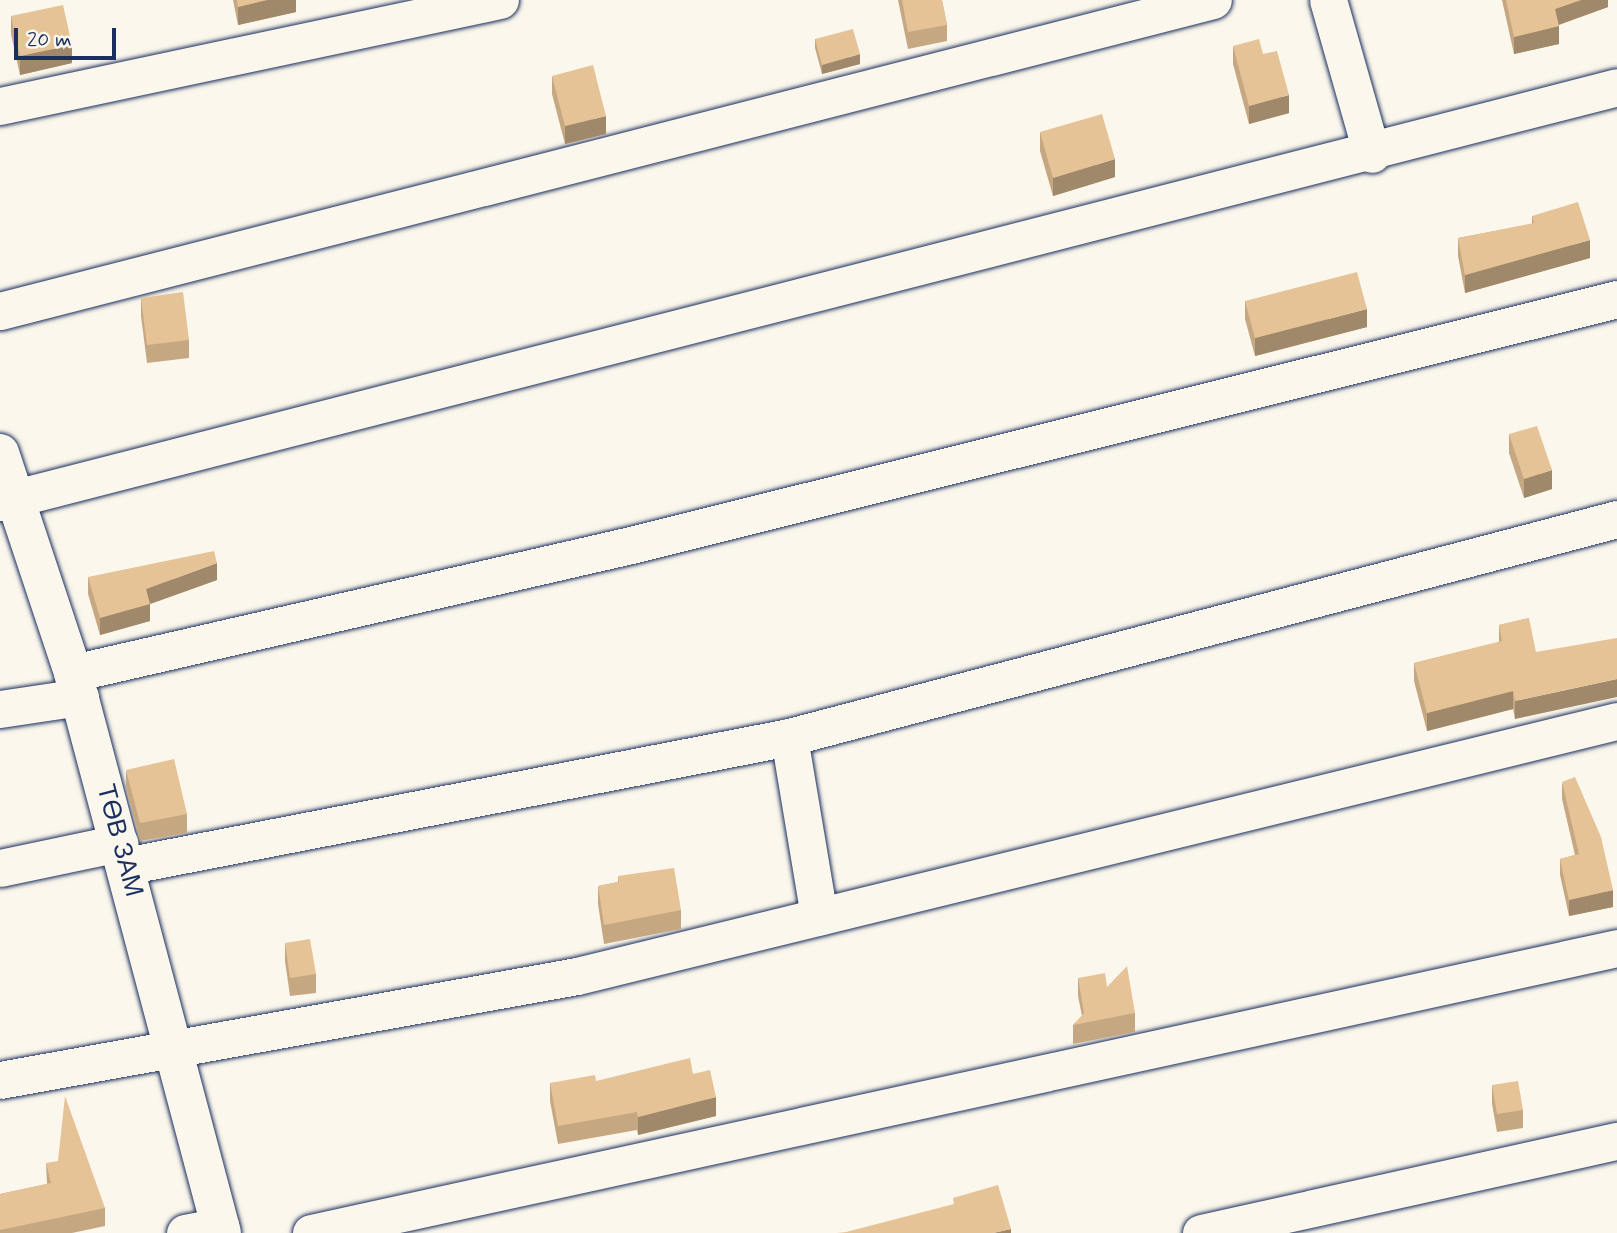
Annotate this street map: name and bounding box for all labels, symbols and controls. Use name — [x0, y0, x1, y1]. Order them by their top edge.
scale bar — [18, 14, 119, 58]
text: 20 m — [27, 26, 72, 54]
street label: ТӨВ ЗАМ — [88, 781, 148, 901]

